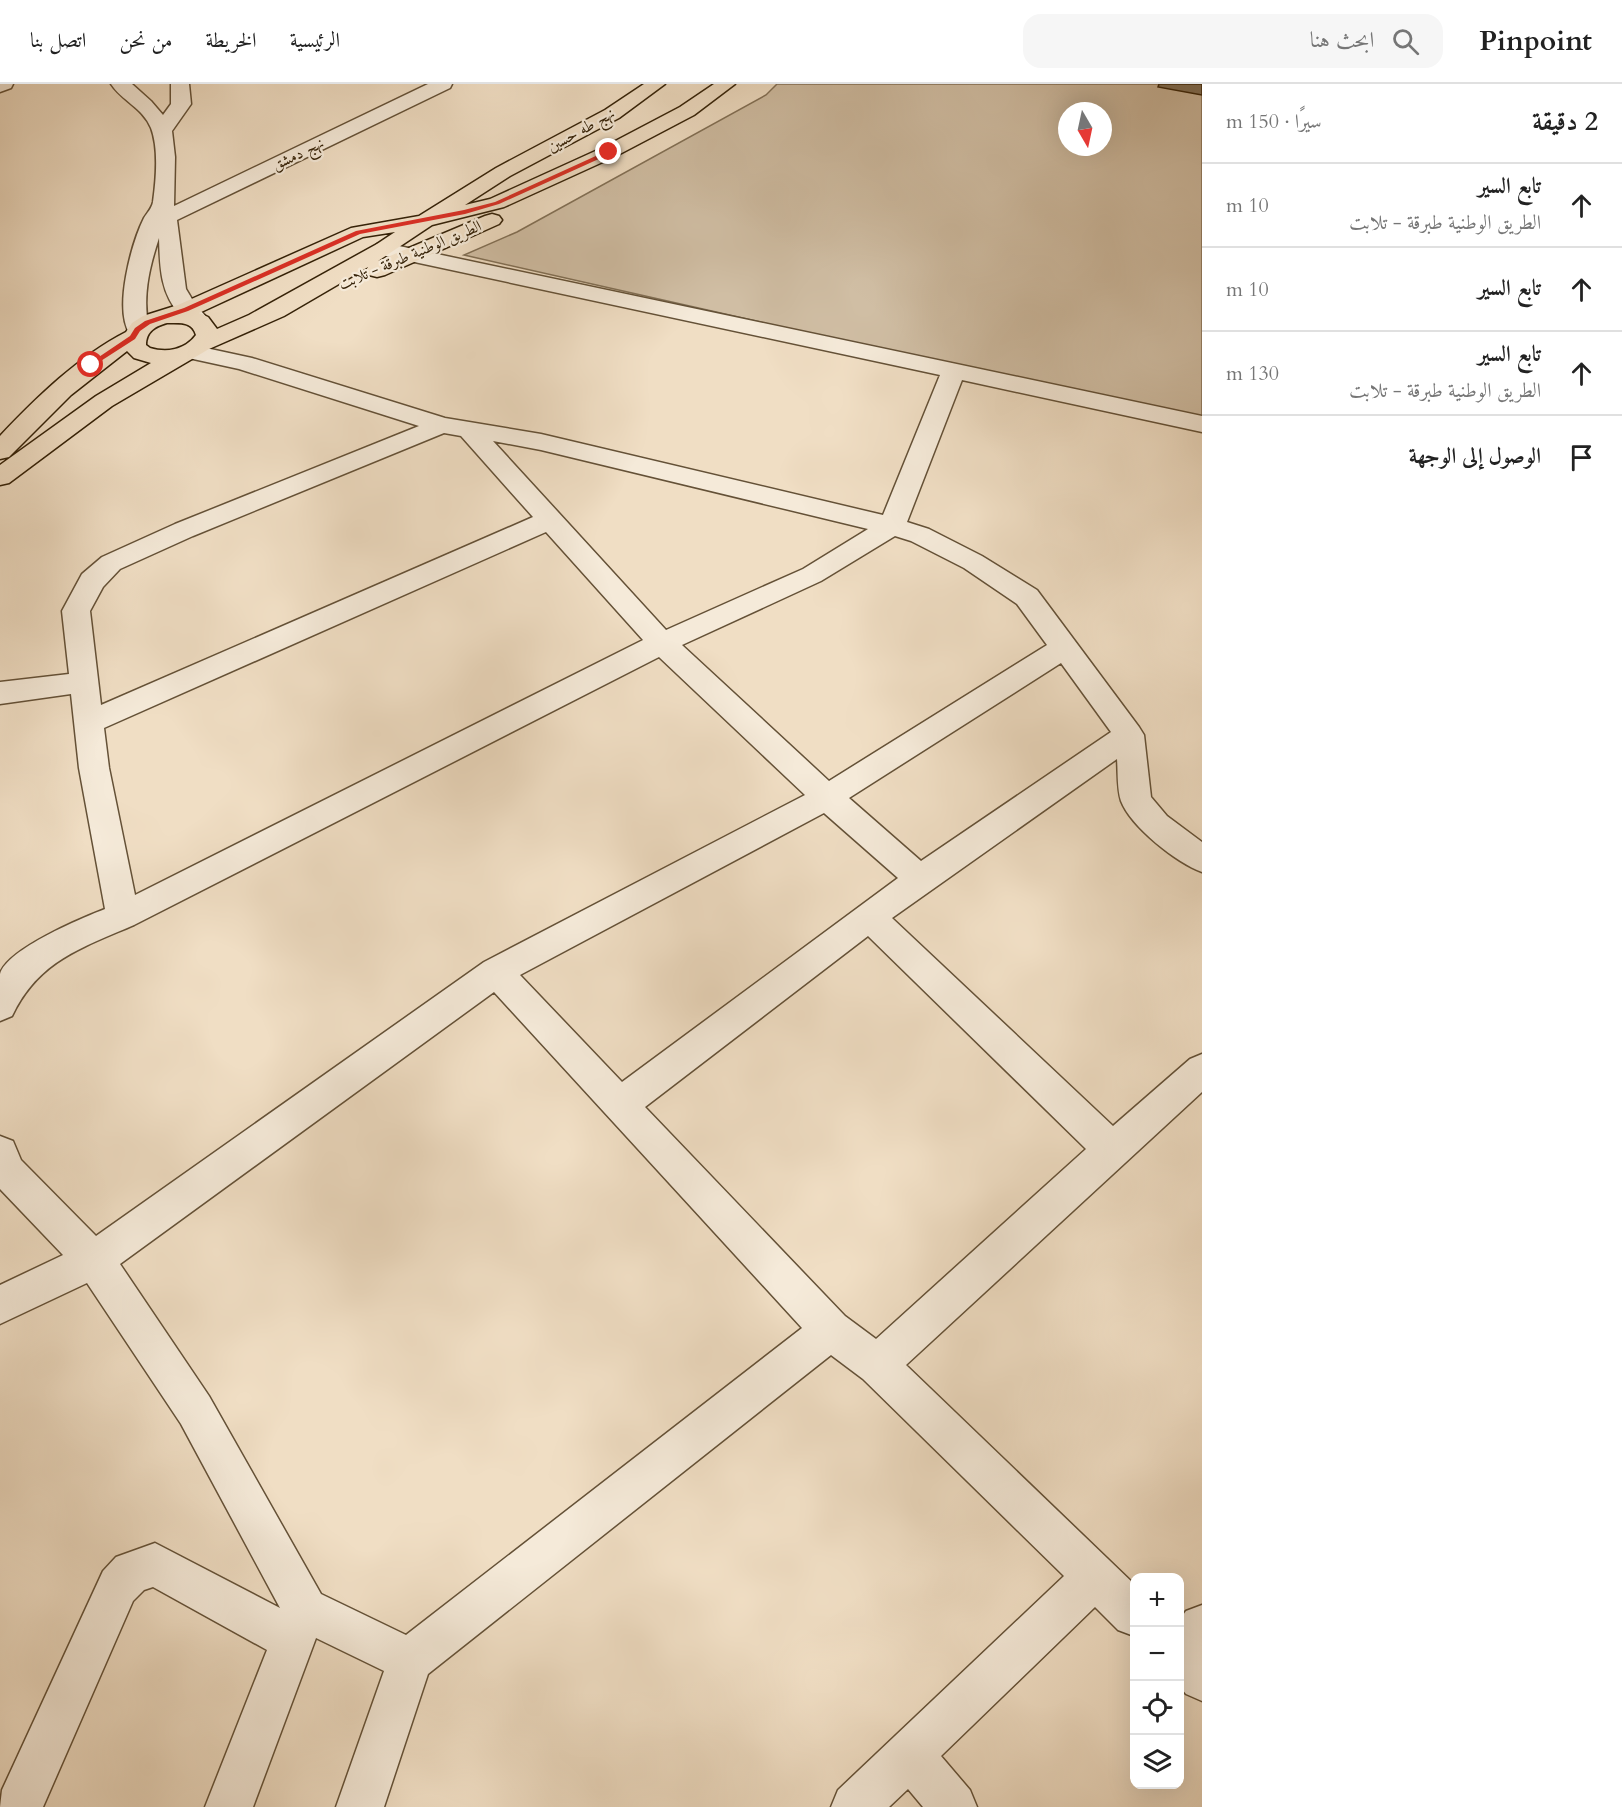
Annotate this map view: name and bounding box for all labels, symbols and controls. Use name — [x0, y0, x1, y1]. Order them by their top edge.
search box — [1023, 14, 1443, 68]
text: Pinpoint — [1479, 22, 1592, 60]
text: ابحث هنا — [1310, 25, 1374, 55]
icon: search — [1389, 25, 1422, 58]
text: اتصل بنا — [30, 26, 86, 55]
text: من نحن — [119, 26, 173, 55]
text: الخريطة — [206, 26, 257, 55]
text: الرئيسية — [290, 26, 340, 55]
street label: نهج طه حسين — [543, 102, 620, 160]
north arrow — [1058, 102, 1112, 156]
text: 2 دقيقة — [1532, 104, 1598, 139]
text: سيرًا · 150 m — [1226, 108, 1322, 135]
street label: نهج دمشق — [268, 132, 329, 179]
route end — [595, 138, 621, 164]
text: تابع السير — [1478, 171, 1541, 201]
icon: ahead — [1565, 189, 1598, 222]
text: 10 m — [1226, 192, 1269, 219]
text: الطريق الوطنية طبرقة - تلابت — [1349, 209, 1541, 236]
street label: الطريق الوطنية طبرقة - تلابت — [335, 215, 485, 295]
text: تابع السير — [1478, 273, 1541, 303]
icon: ahead — [1565, 273, 1598, 306]
text: 10 m — [1226, 276, 1269, 303]
text: تابع السير — [1478, 339, 1541, 369]
route start — [77, 351, 103, 377]
icon: ahead — [1565, 357, 1598, 390]
text: 130 m — [1226, 360, 1279, 387]
text: الطريق الوطنية طبرقة - تلابت — [1349, 377, 1541, 404]
text: الوصول إلى الوجهة — [1409, 441, 1541, 471]
icon: arrive — [1565, 441, 1598, 474]
map controls — [1130, 1573, 1184, 1789]
button: + — [1130, 1573, 1184, 1627]
button: − — [1130, 1627, 1184, 1681]
button: locate — [1130, 1681, 1184, 1735]
button: layers — [1130, 1735, 1184, 1789]

